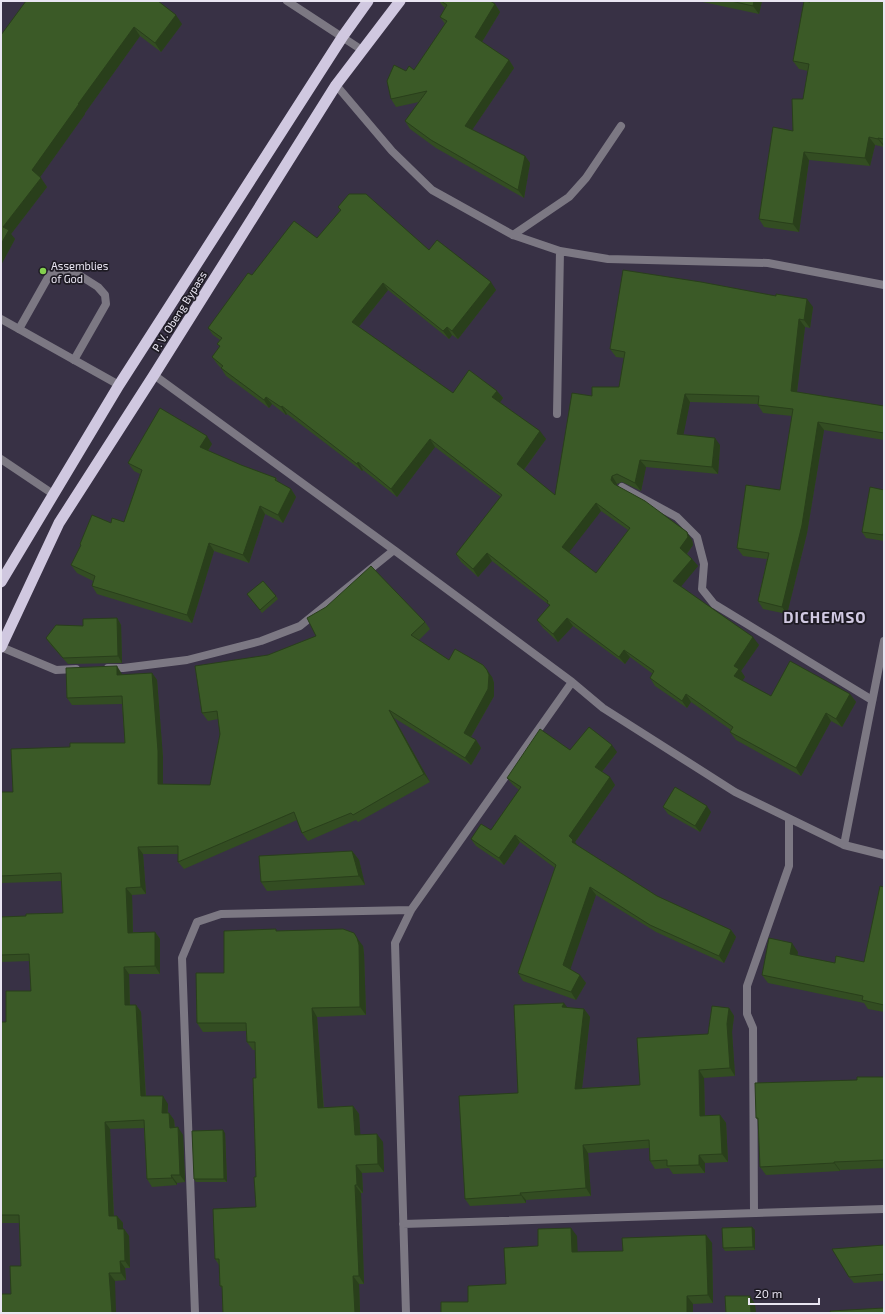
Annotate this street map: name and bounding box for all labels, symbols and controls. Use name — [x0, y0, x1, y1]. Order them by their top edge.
place label: Assemblies of God — [51, 259, 109, 285]
marker: Assemblies of God — [38, 266, 48, 276]
street label: P. V. Obeng Bypass — [149, 268, 209, 354]
district label: DICHEMSO — [783, 608, 867, 626]
scale bar — [749, 1280, 819, 1306]
text: 20 m — [755, 1286, 782, 1300]

